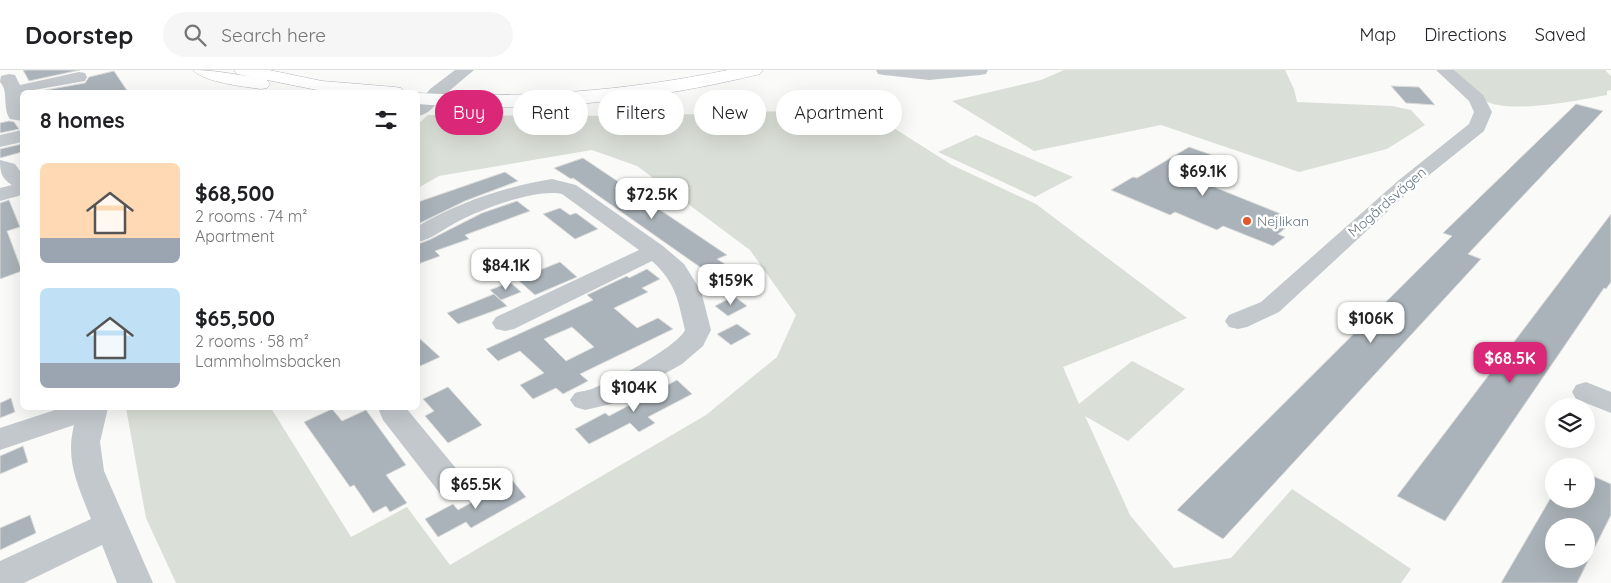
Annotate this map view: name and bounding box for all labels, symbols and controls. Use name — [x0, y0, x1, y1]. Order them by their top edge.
search box — [163, 12, 513, 57]
text: Doorstep — [25, 20, 133, 50]
icon: search — [181, 21, 209, 49]
text: Search here — [221, 23, 326, 47]
text: Map — [1359, 23, 1396, 46]
text: Directions — [1424, 23, 1507, 46]
text: Saved — [1535, 23, 1586, 46]
chip: Buy — [435, 90, 503, 135]
chip: Rent — [513, 90, 588, 135]
chip: Filters — [598, 90, 684, 135]
chip: New — [694, 90, 766, 135]
chip: Apartment — [776, 90, 902, 135]
icon: filters — [372, 106, 400, 134]
text: 8 homes — [40, 107, 125, 133]
pin: $69.1K — [1162, 154, 1244, 197]
text: $69.1K — [1180, 161, 1226, 181]
street label: Mogårdsvägen — [1344, 163, 1430, 241]
pin: $72.5K — [611, 178, 693, 220]
text: $68,500 — [195, 180, 274, 206]
icon: home — [80, 183, 140, 243]
text: $72.5K — [626, 184, 678, 204]
text: 2 rooms · 74 m² — [195, 206, 307, 226]
place label: Nejlikan — [1257, 212, 1309, 230]
marker: Nejlikan — [1241, 215, 1253, 227]
text: Apartment — [195, 226, 275, 246]
pin: $84.1K — [465, 248, 547, 291]
text: $84.1K — [482, 255, 530, 275]
pin: $159K — [696, 264, 766, 306]
text: $159K — [709, 270, 753, 290]
pin: $106K — [1336, 302, 1406, 344]
text: $65,500 — [195, 305, 275, 331]
icon: home — [80, 308, 140, 368]
text: $106K — [1349, 308, 1393, 328]
text: 2 rooms · 58 m² — [195, 331, 309, 351]
pin: $68.5K — [1469, 342, 1551, 384]
text: $68.5K — [1485, 348, 1535, 368]
text: Lammholmsbacken — [195, 351, 341, 371]
pin: $104K — [599, 370, 669, 413]
text: $104K — [611, 377, 657, 397]
map controls — [1545, 398, 1595, 568]
button: layers — [1545, 398, 1595, 448]
button: + — [1545, 458, 1595, 508]
pin: $65.5K — [435, 468, 517, 510]
text: $65.5K — [451, 474, 501, 494]
button: − — [1545, 518, 1595, 568]

